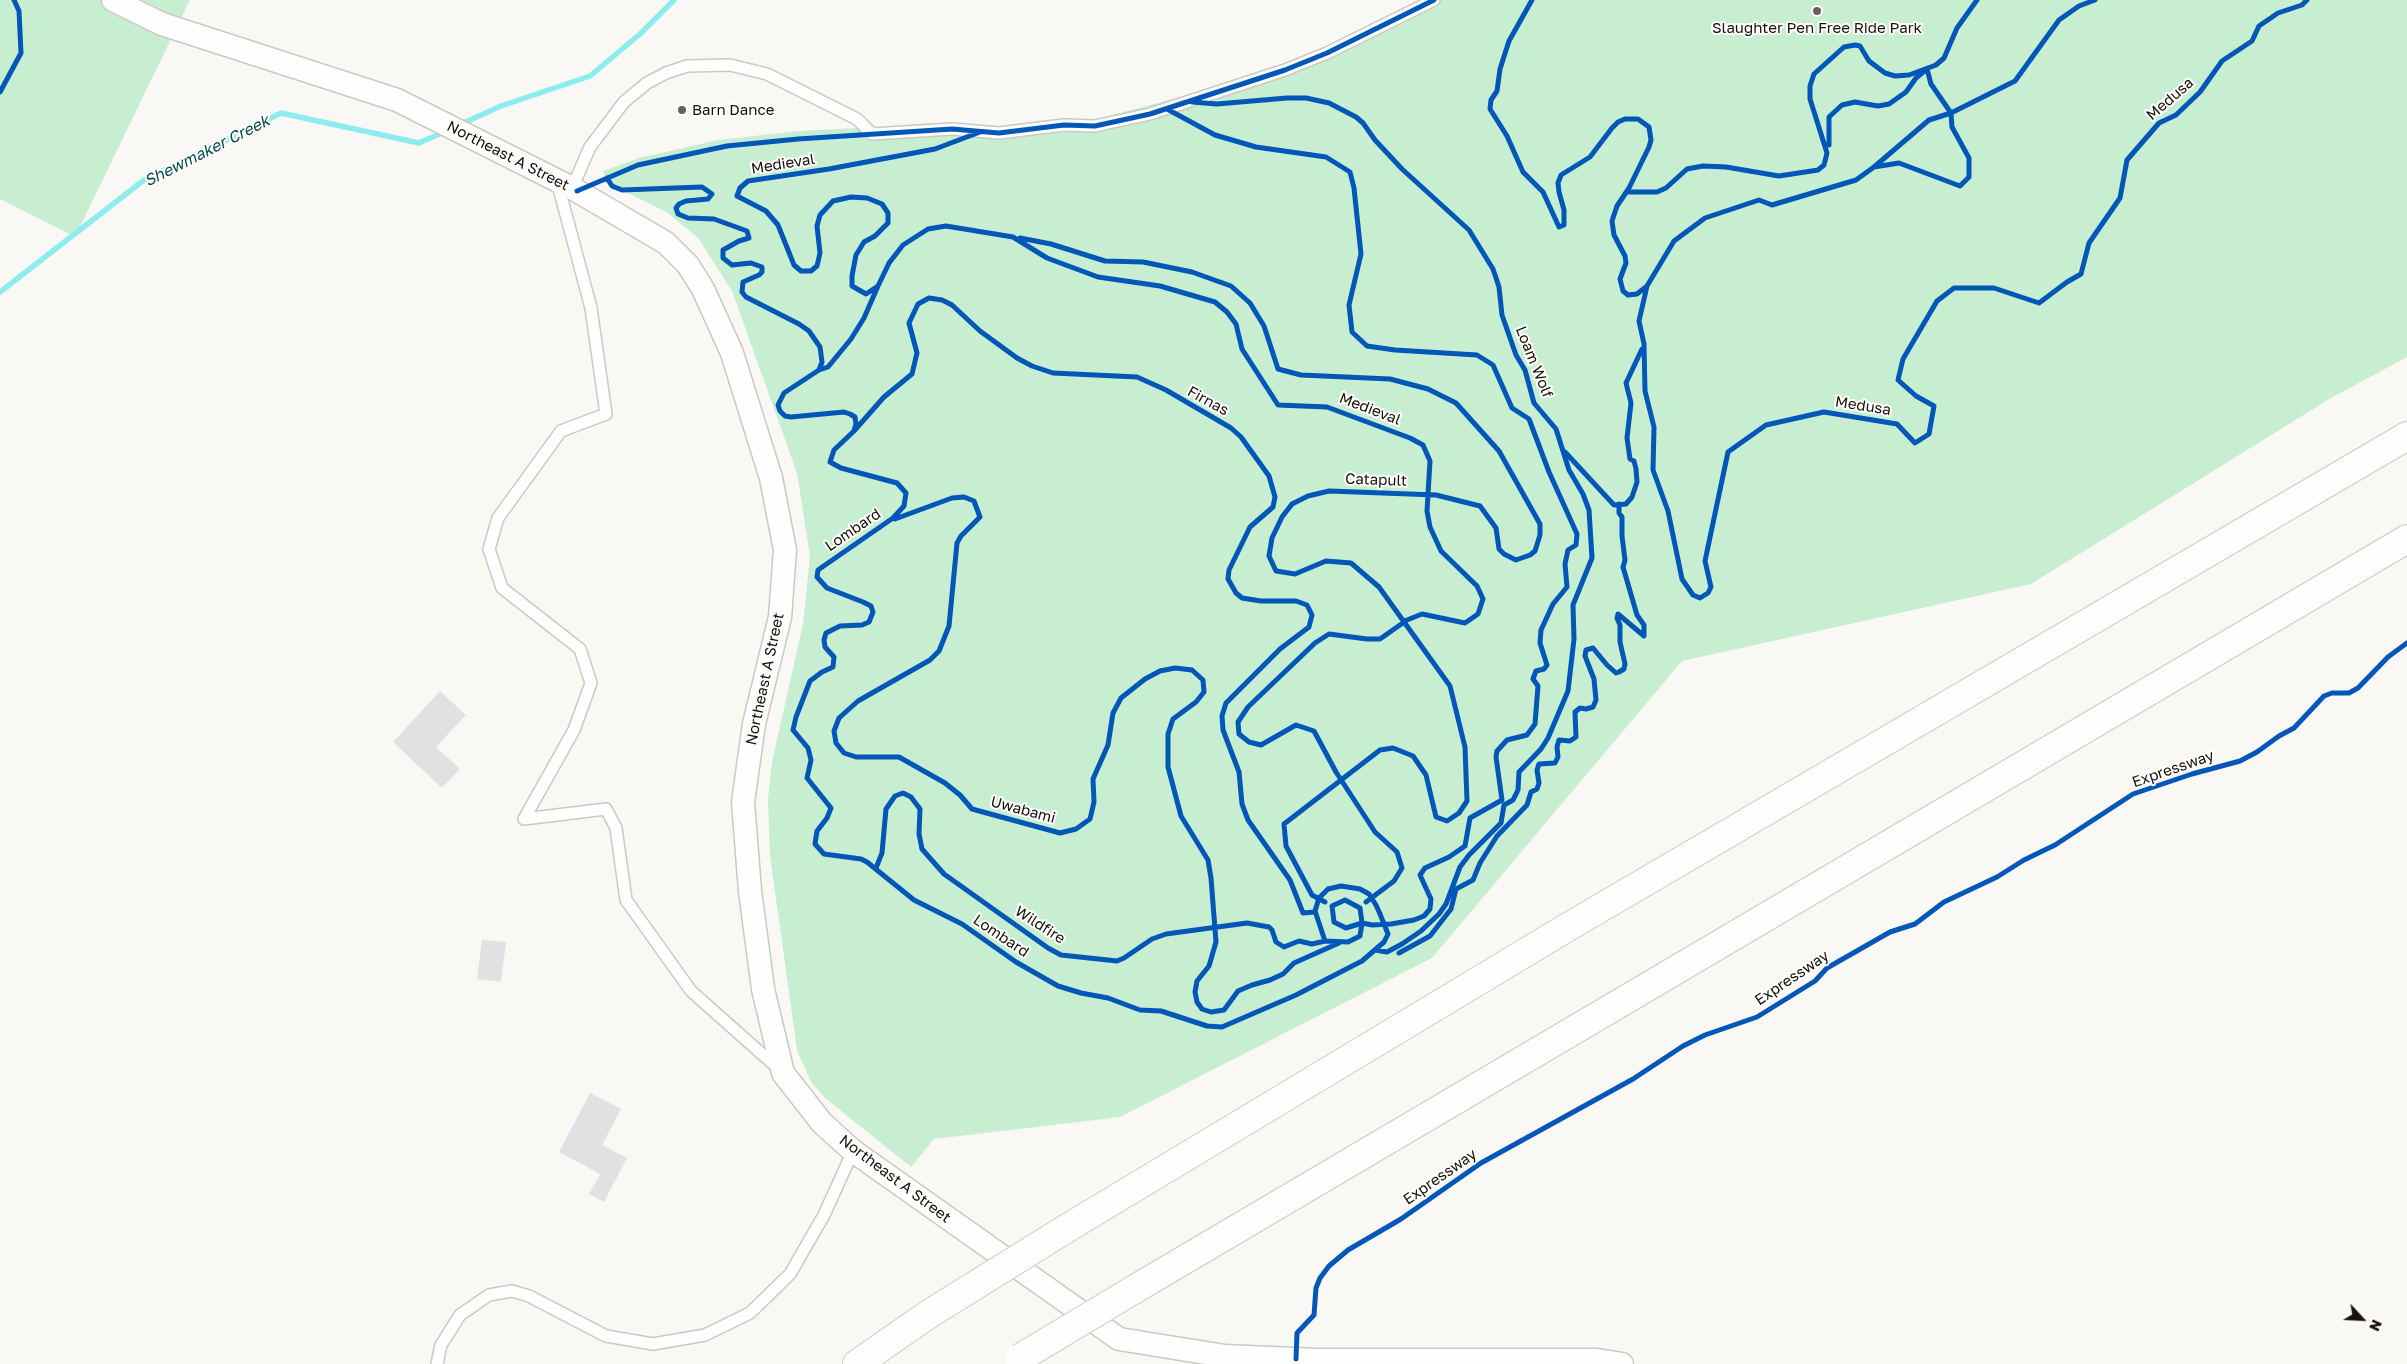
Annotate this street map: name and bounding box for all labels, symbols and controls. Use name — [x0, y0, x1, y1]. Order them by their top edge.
marker: Slaughter Pen Free Ride Park — [1811, 5, 1823, 17]
place label: Slaughter Pen Free Ride Park — [1712, 19, 1922, 37]
street label: Medusa — [2143, 74, 2197, 124]
place label: Barn Dance — [692, 101, 774, 119]
marker: Barn Dance — [676, 104, 688, 116]
water label: Shewmaker Creek — [141, 111, 273, 191]
street label: Northeast A Street — [444, 117, 572, 195]
street label: Medieval — [750, 150, 816, 178]
street label: Loam Wolf — [1511, 324, 1557, 400]
street label: Firnas — [1184, 382, 1232, 420]
street label: Medieval — [1337, 389, 1403, 429]
street label: Medusa — [1834, 393, 1892, 419]
street label: Catapult — [1345, 470, 1407, 490]
street label: Lombard — [822, 505, 884, 555]
street label: Northeast A Street — [742, 611, 788, 747]
street label: Expressway — [2130, 747, 2216, 791]
street label: Uwabami — [989, 793, 1057, 827]
street label: Wildfire — [1012, 902, 1068, 948]
street label: Lombard — [970, 911, 1032, 961]
street label: Expressway — [1752, 947, 1832, 1009]
street label: Northeast A Street — [836, 1131, 954, 1227]
street label: Expressway — [1400, 1145, 1480, 1209]
north arrow — [2337, 1294, 2387, 1344]
text: N — [2366, 1317, 2386, 1334]

